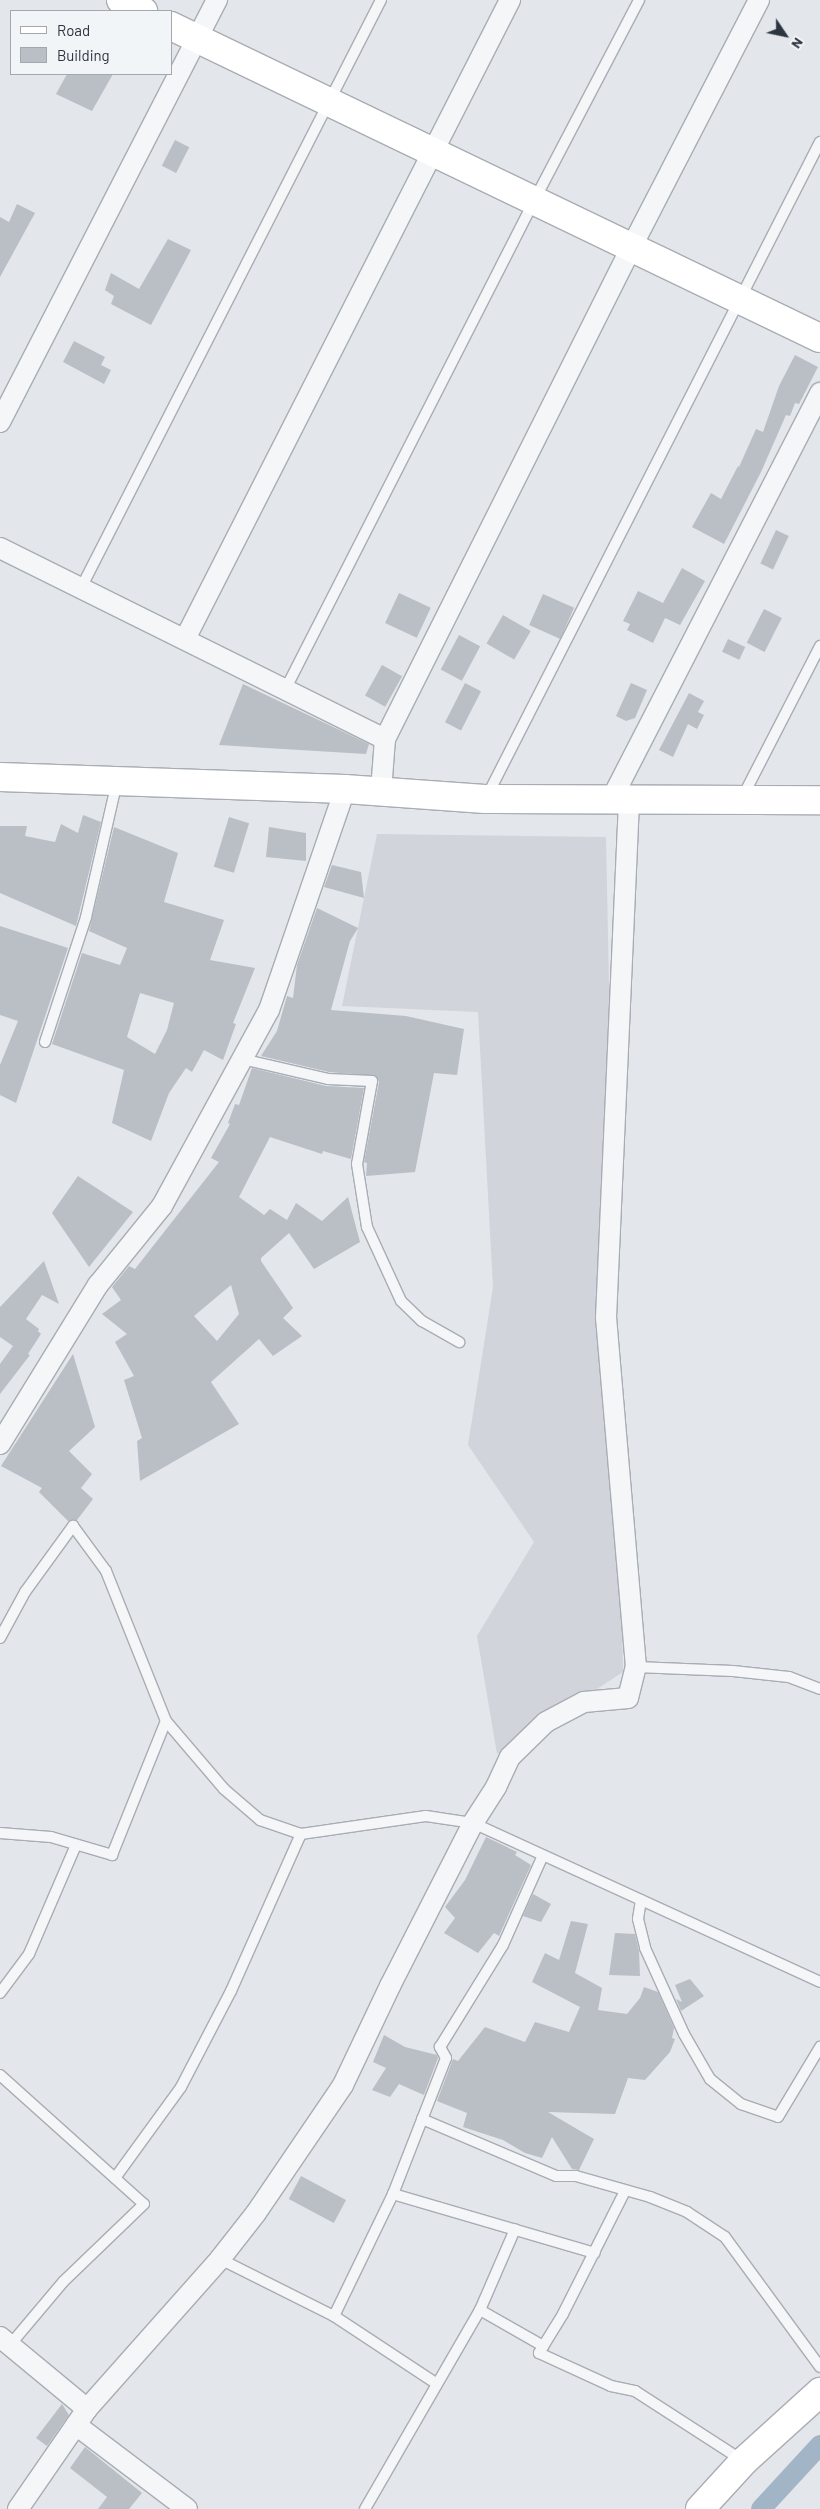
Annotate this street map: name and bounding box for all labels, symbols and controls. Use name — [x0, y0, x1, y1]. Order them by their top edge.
legend — [10, 10, 172, 75]
north arrow — [760, 10, 810, 60]
text: Road — [57, 21, 90, 39]
text: N — [788, 35, 808, 52]
text: Building — [57, 46, 110, 64]

